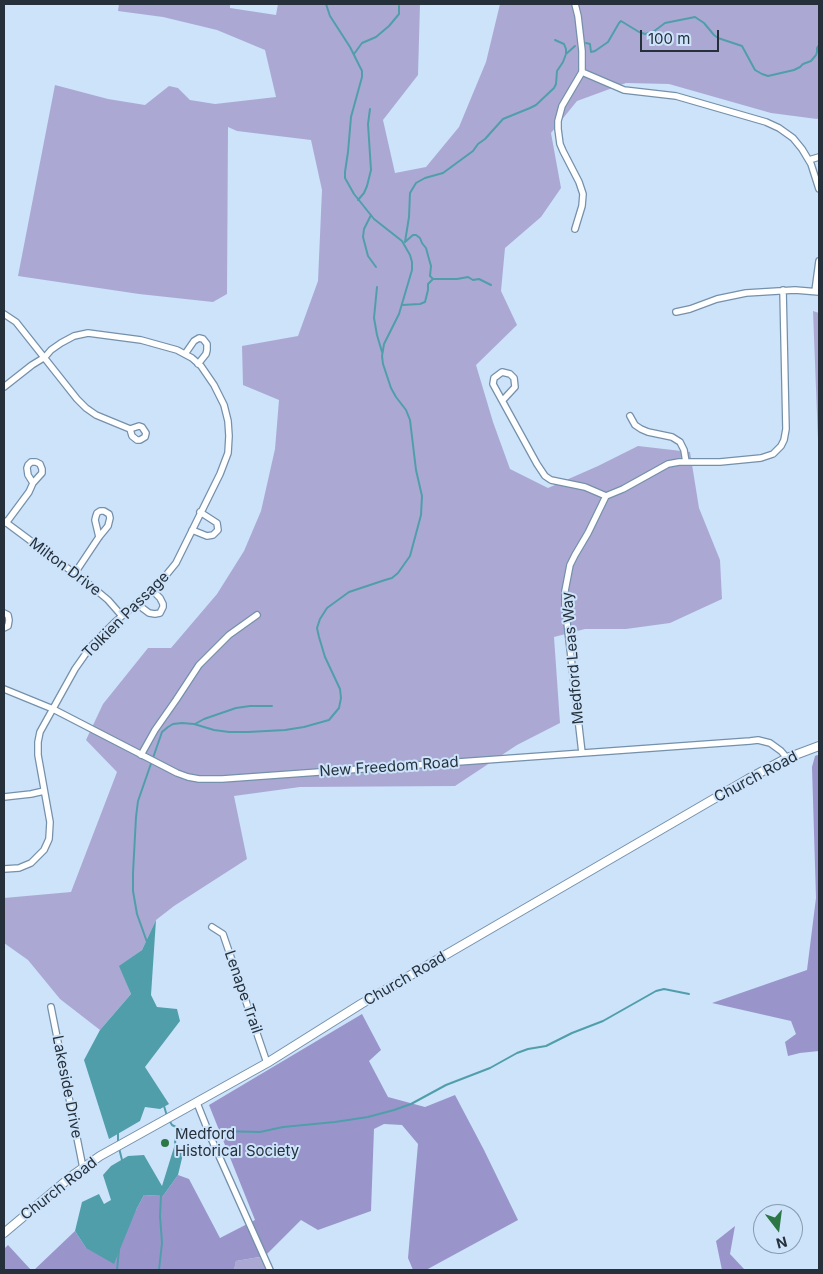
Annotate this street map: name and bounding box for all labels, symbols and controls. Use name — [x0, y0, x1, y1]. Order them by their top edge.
scale bar — [643, 20, 722, 52]
text: 100 m — [648, 29, 690, 48]
street label: Milton Drive — [26, 534, 104, 600]
street label: Tolkien Passage — [79, 568, 173, 662]
street label: Medford Leas Way — [558, 591, 588, 725]
street label: Church Road — [711, 747, 801, 807]
street label: New Freedom Road — [319, 753, 459, 781]
street label: Lenape Trail — [220, 948, 266, 1036]
street label: Church Road — [361, 948, 449, 1010]
street label: Lakeside Drive — [48, 1034, 86, 1140]
place label: Medford Historical Society — [175, 1125, 299, 1160]
marker: Medford Historical Society — [159, 1137, 171, 1149]
street label: Church Road — [17, 1154, 101, 1224]
north arrow — [753, 1204, 803, 1254]
text: N — [774, 1233, 789, 1253]

